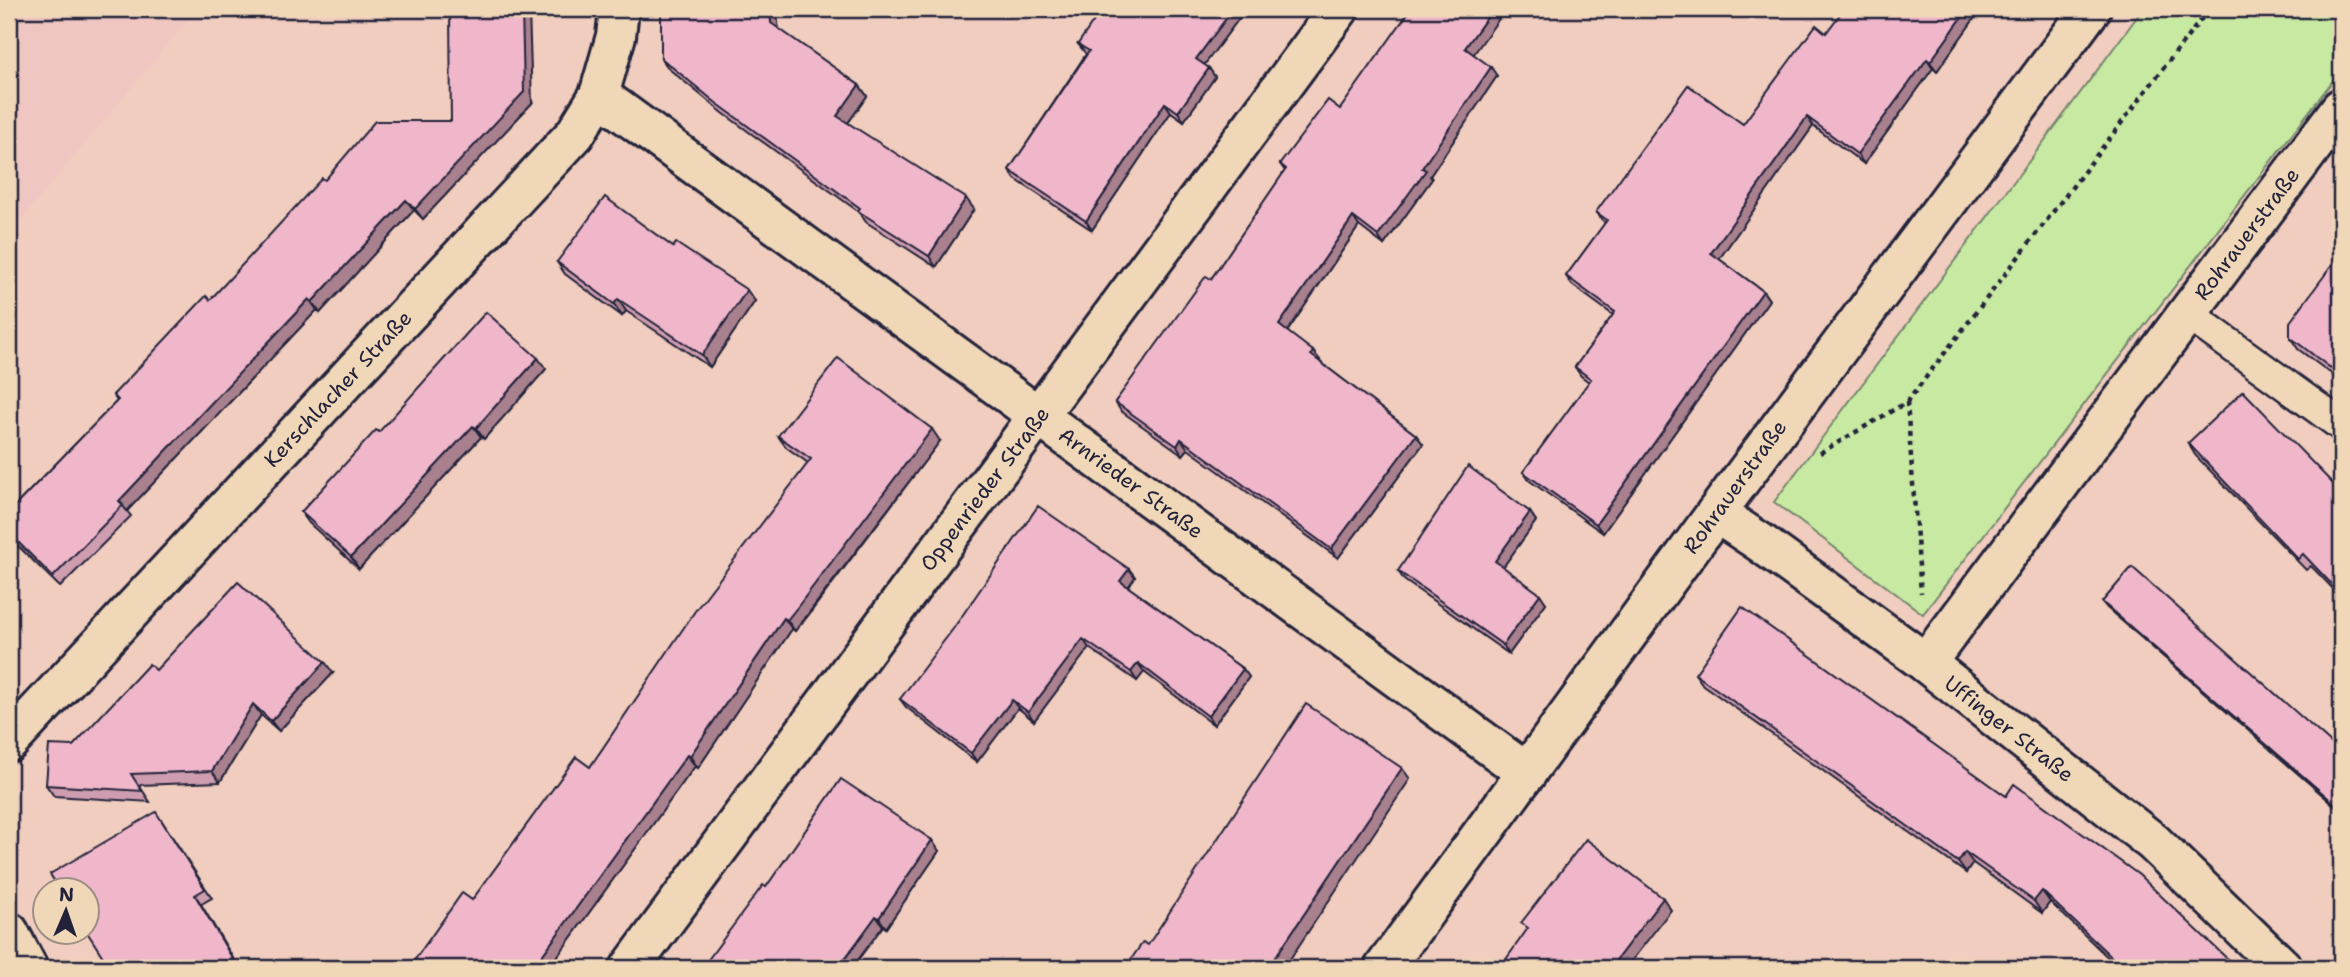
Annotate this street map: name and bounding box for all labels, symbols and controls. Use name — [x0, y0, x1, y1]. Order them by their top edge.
street label: Rohrauerstraße — [2188, 162, 2306, 306]
street label: Kerschlacher Straße — [258, 304, 418, 474]
street label: Oppenrieder Straße — [914, 401, 1056, 577]
street label: Rohrauerstraße — [1677, 414, 1793, 560]
street label: Arnrieder Straße — [1053, 421, 1209, 545]
street label: Uffinger Straße — [1938, 670, 2080, 788]
north arrow — [32, 876, 102, 946]
text: N — [59, 882, 75, 907]

